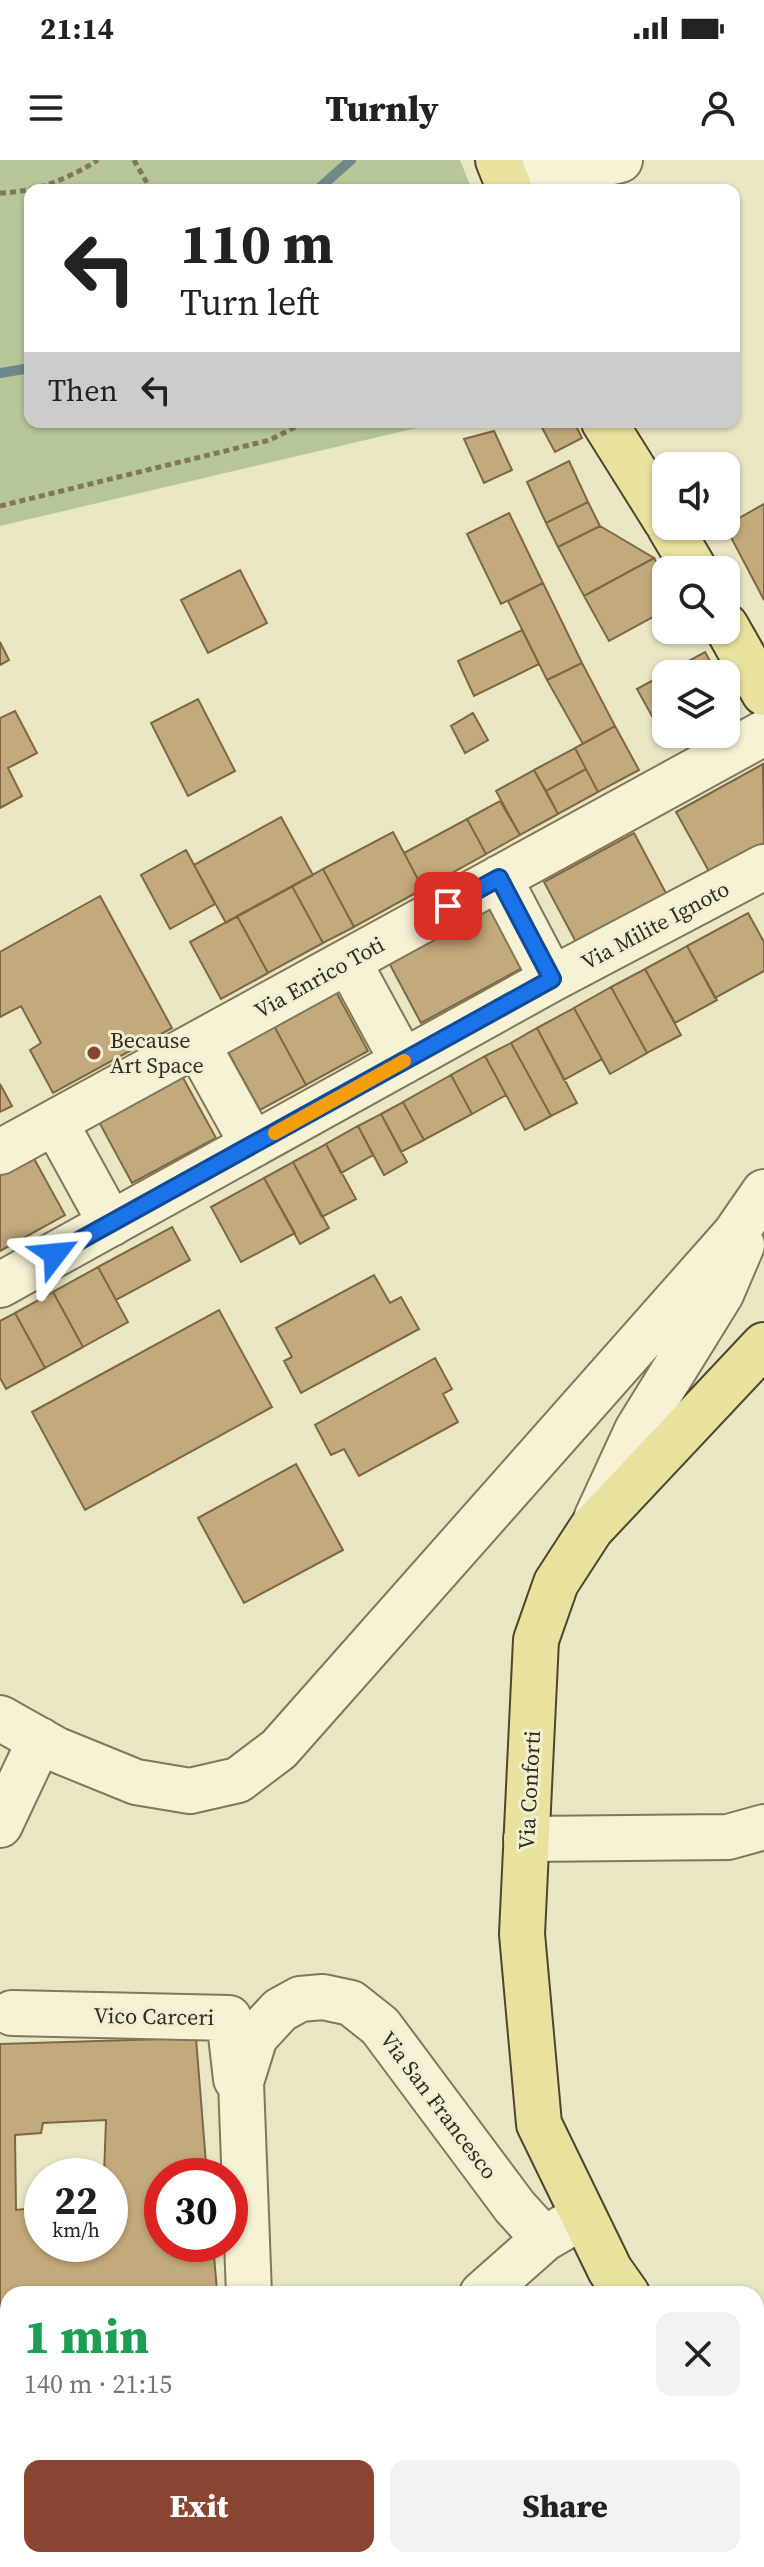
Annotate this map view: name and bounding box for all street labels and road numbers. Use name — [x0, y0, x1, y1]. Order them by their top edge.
street label: Via Milite Ignoto — [576, 873, 734, 977]
street label: Via Enrico Toti — [249, 929, 389, 1025]
street label: Via Conforti — [511, 1730, 547, 1850]
street label: Vico Carceri — [93, 2000, 215, 2032]
street label: Via San Francesco — [373, 2025, 505, 2185]

